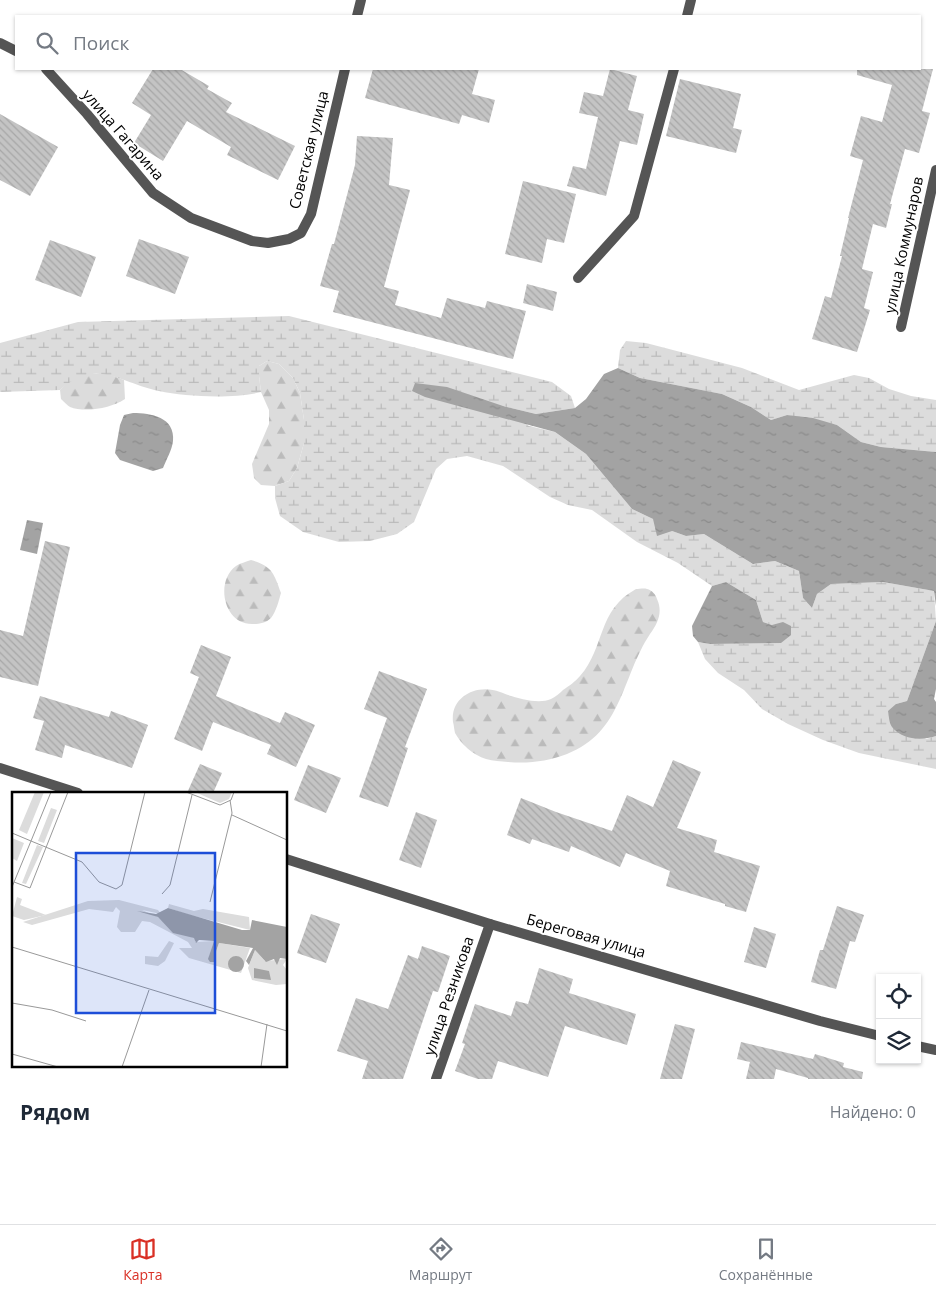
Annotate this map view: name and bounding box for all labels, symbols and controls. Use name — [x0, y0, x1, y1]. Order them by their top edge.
search box — [15, 15, 921, 70]
icon: search — [33, 29, 61, 57]
text: Поиск — [73, 30, 129, 56]
street label: улица Гагарина — [79, 84, 169, 184]
street label: Советская улица — [284, 88, 332, 211]
street label: улица Коммунаров — [879, 174, 927, 315]
inset map — [12, 792, 288, 1066]
street label: Береговая улица — [524, 908, 648, 962]
street label: улица Резникова — [418, 933, 478, 1058]
map controls — [876, 974, 921, 1064]
button: locate — [876, 974, 921, 1019]
button: layers — [876, 1019, 921, 1064]
text: Рядом — [20, 1098, 90, 1126]
text: Найдено: 0 — [830, 1101, 916, 1123]
tab: Карта — [123, 1235, 162, 1284]
tab: Маршрут — [409, 1235, 472, 1284]
tab: Сохранённые — [719, 1235, 813, 1284]

